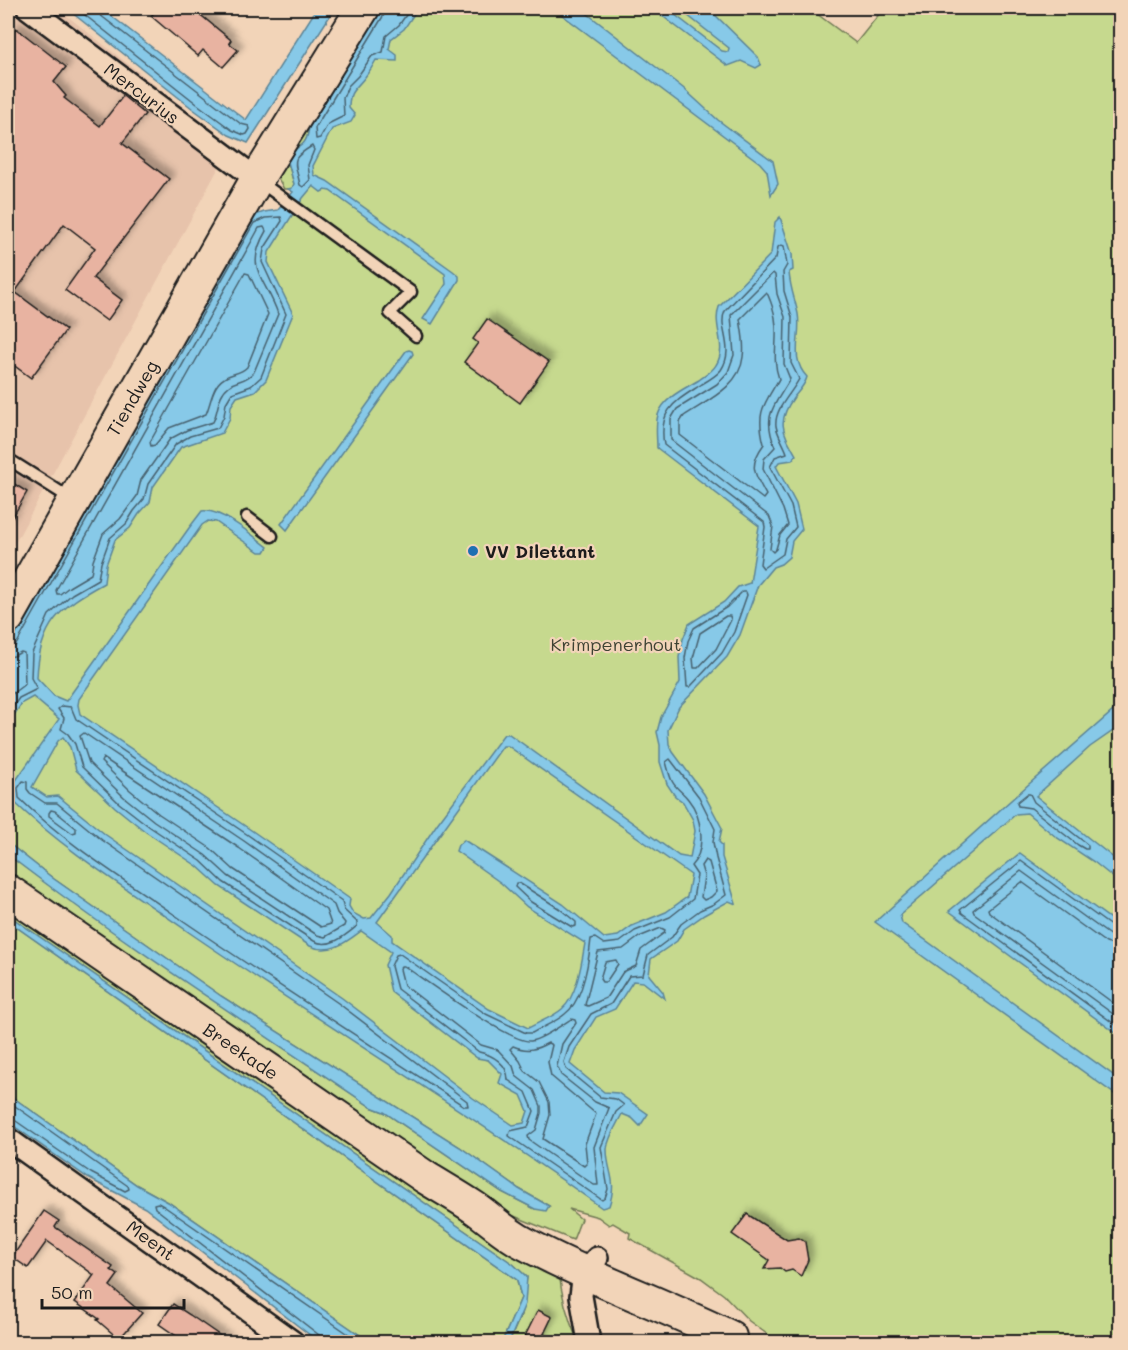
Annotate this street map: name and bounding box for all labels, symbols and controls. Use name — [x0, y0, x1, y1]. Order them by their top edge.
street label: Mercurius — [100, 57, 184, 129]
street label: Tiendweg — [101, 356, 163, 440]
place label: VV Dilettant — [485, 539, 595, 563]
marker: VV Dilettant — [466, 544, 480, 558]
park label: Krimpenerhout — [551, 632, 681, 656]
street label: Breekade — [199, 1017, 283, 1085]
street label: Meent — [122, 1214, 180, 1266]
scale bar — [42, 1272, 184, 1310]
text: 50 m — [51, 1280, 93, 1304]

